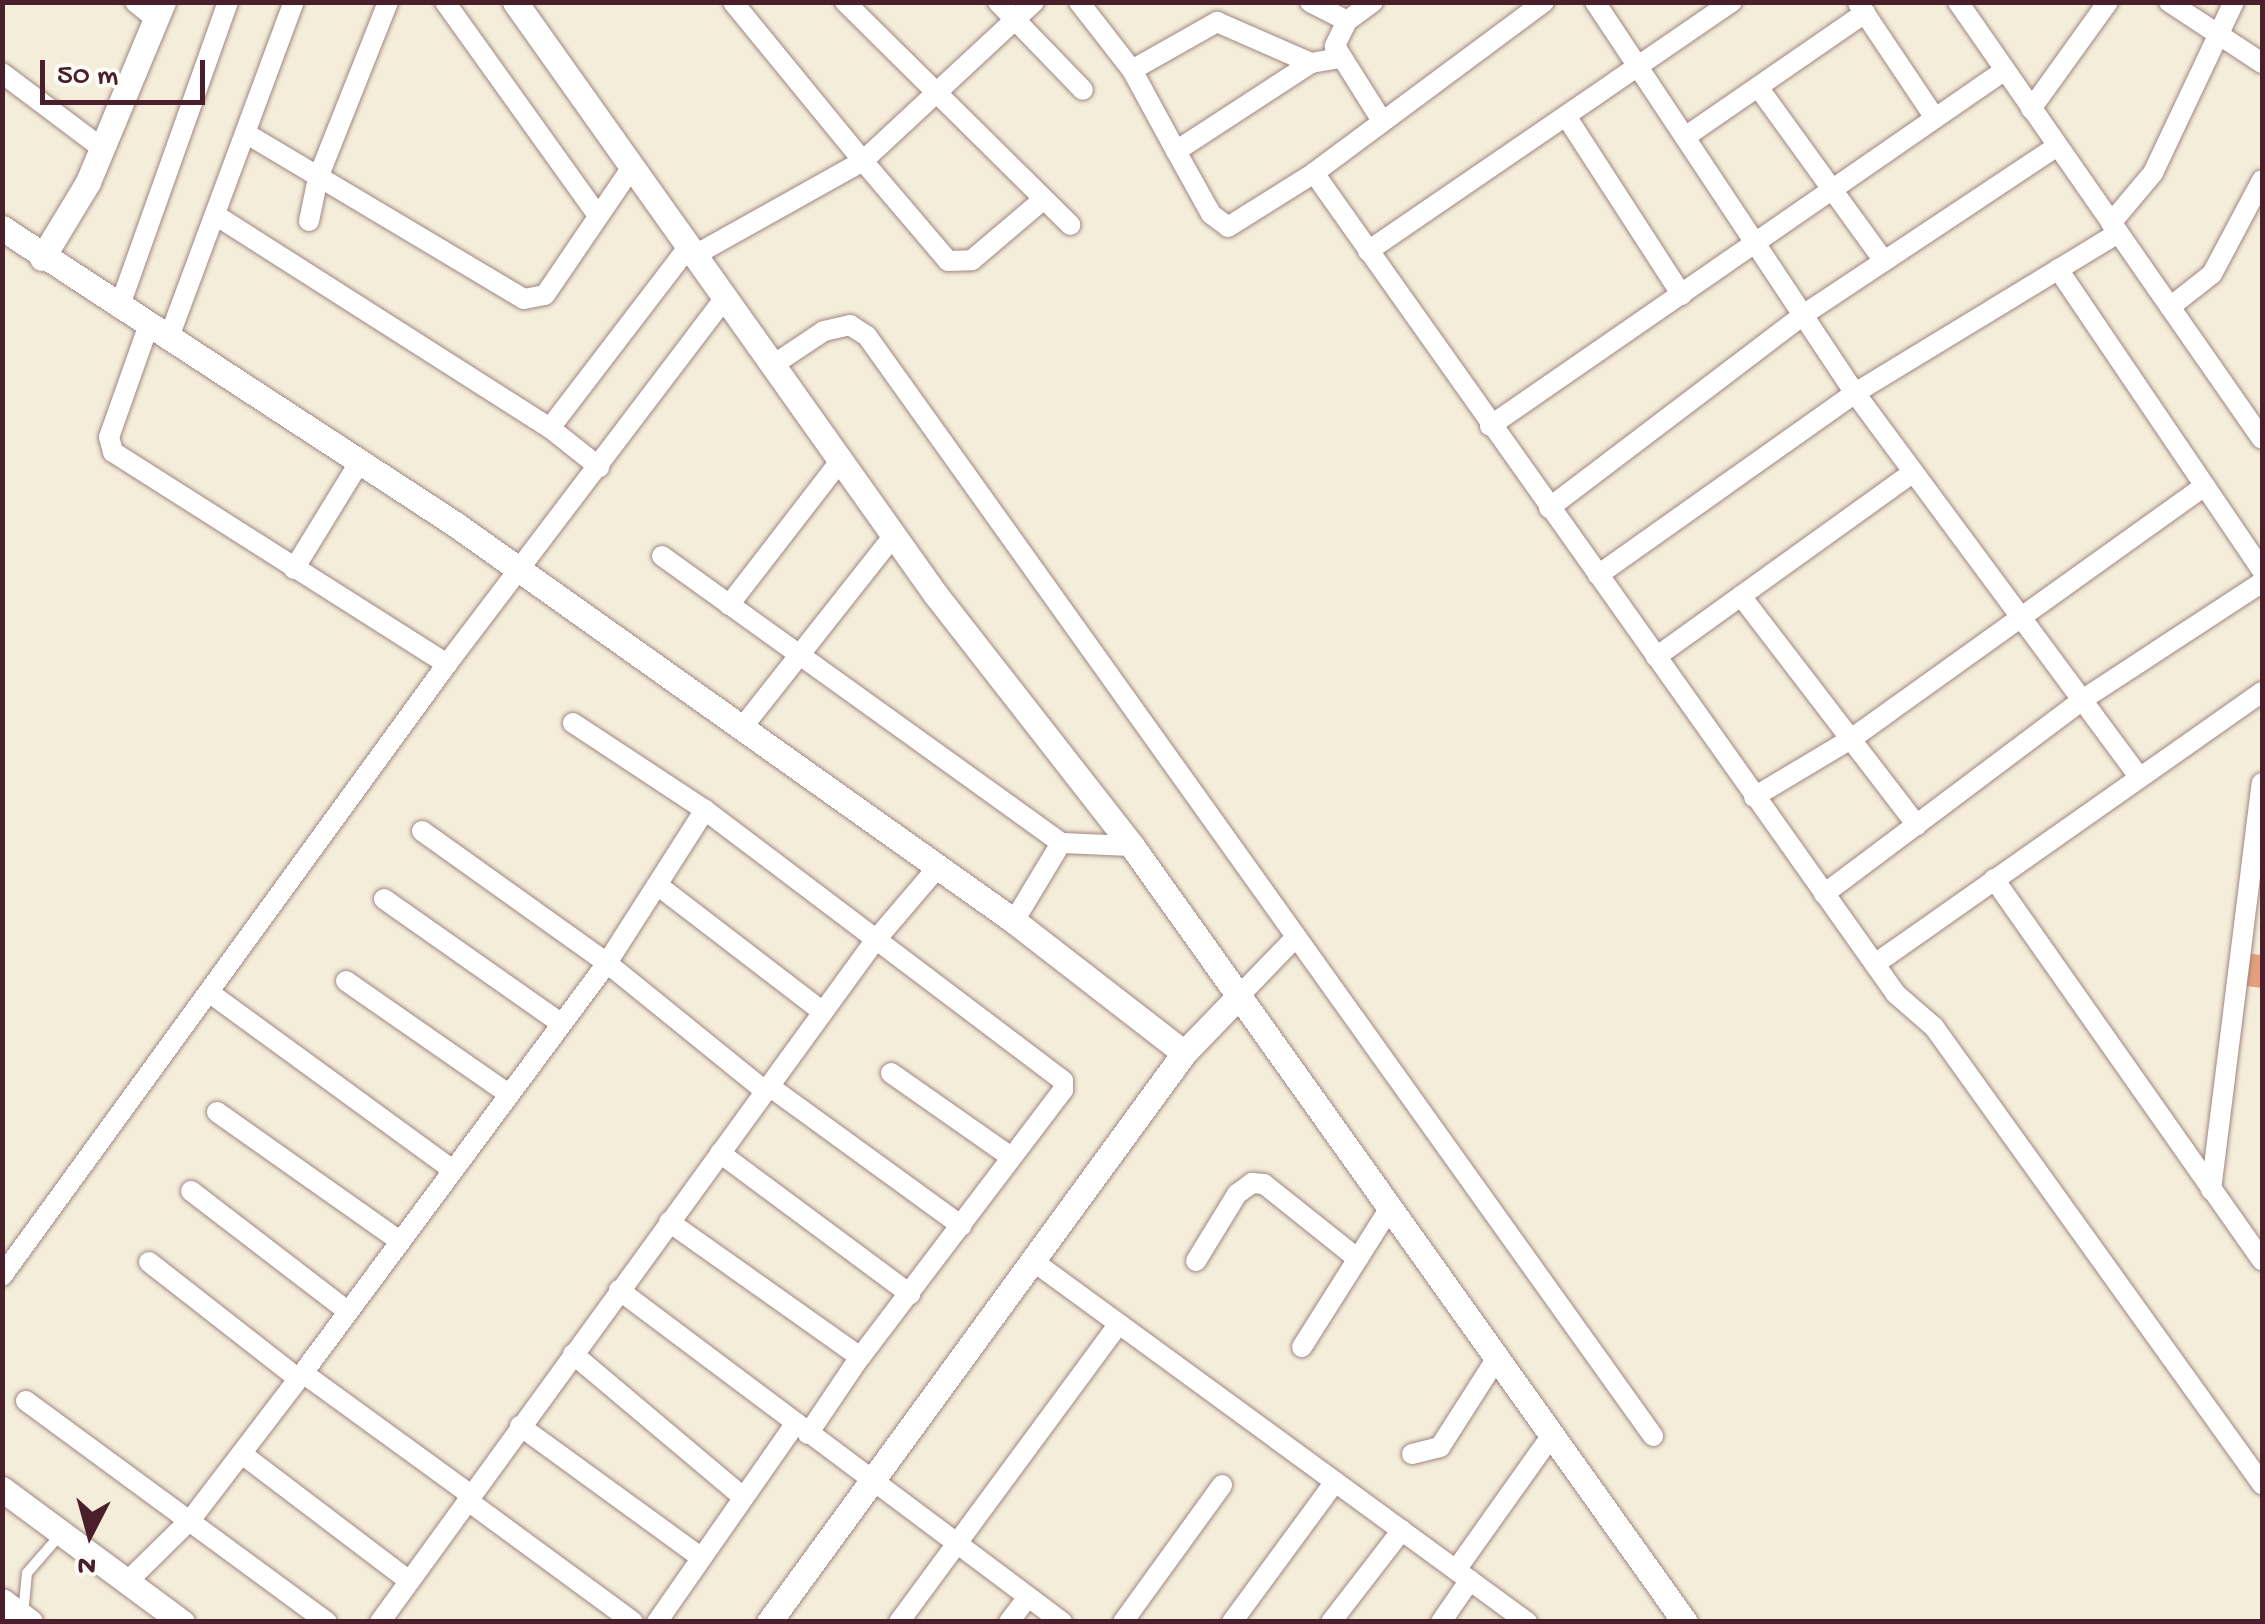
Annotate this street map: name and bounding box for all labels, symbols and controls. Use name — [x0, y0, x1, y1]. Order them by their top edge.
scale bar — [45, 40, 210, 102]
text: 50 m — [57, 60, 118, 95]
north arrow — [40, 1484, 140, 1584]
text: N — [76, 1547, 98, 1582]

